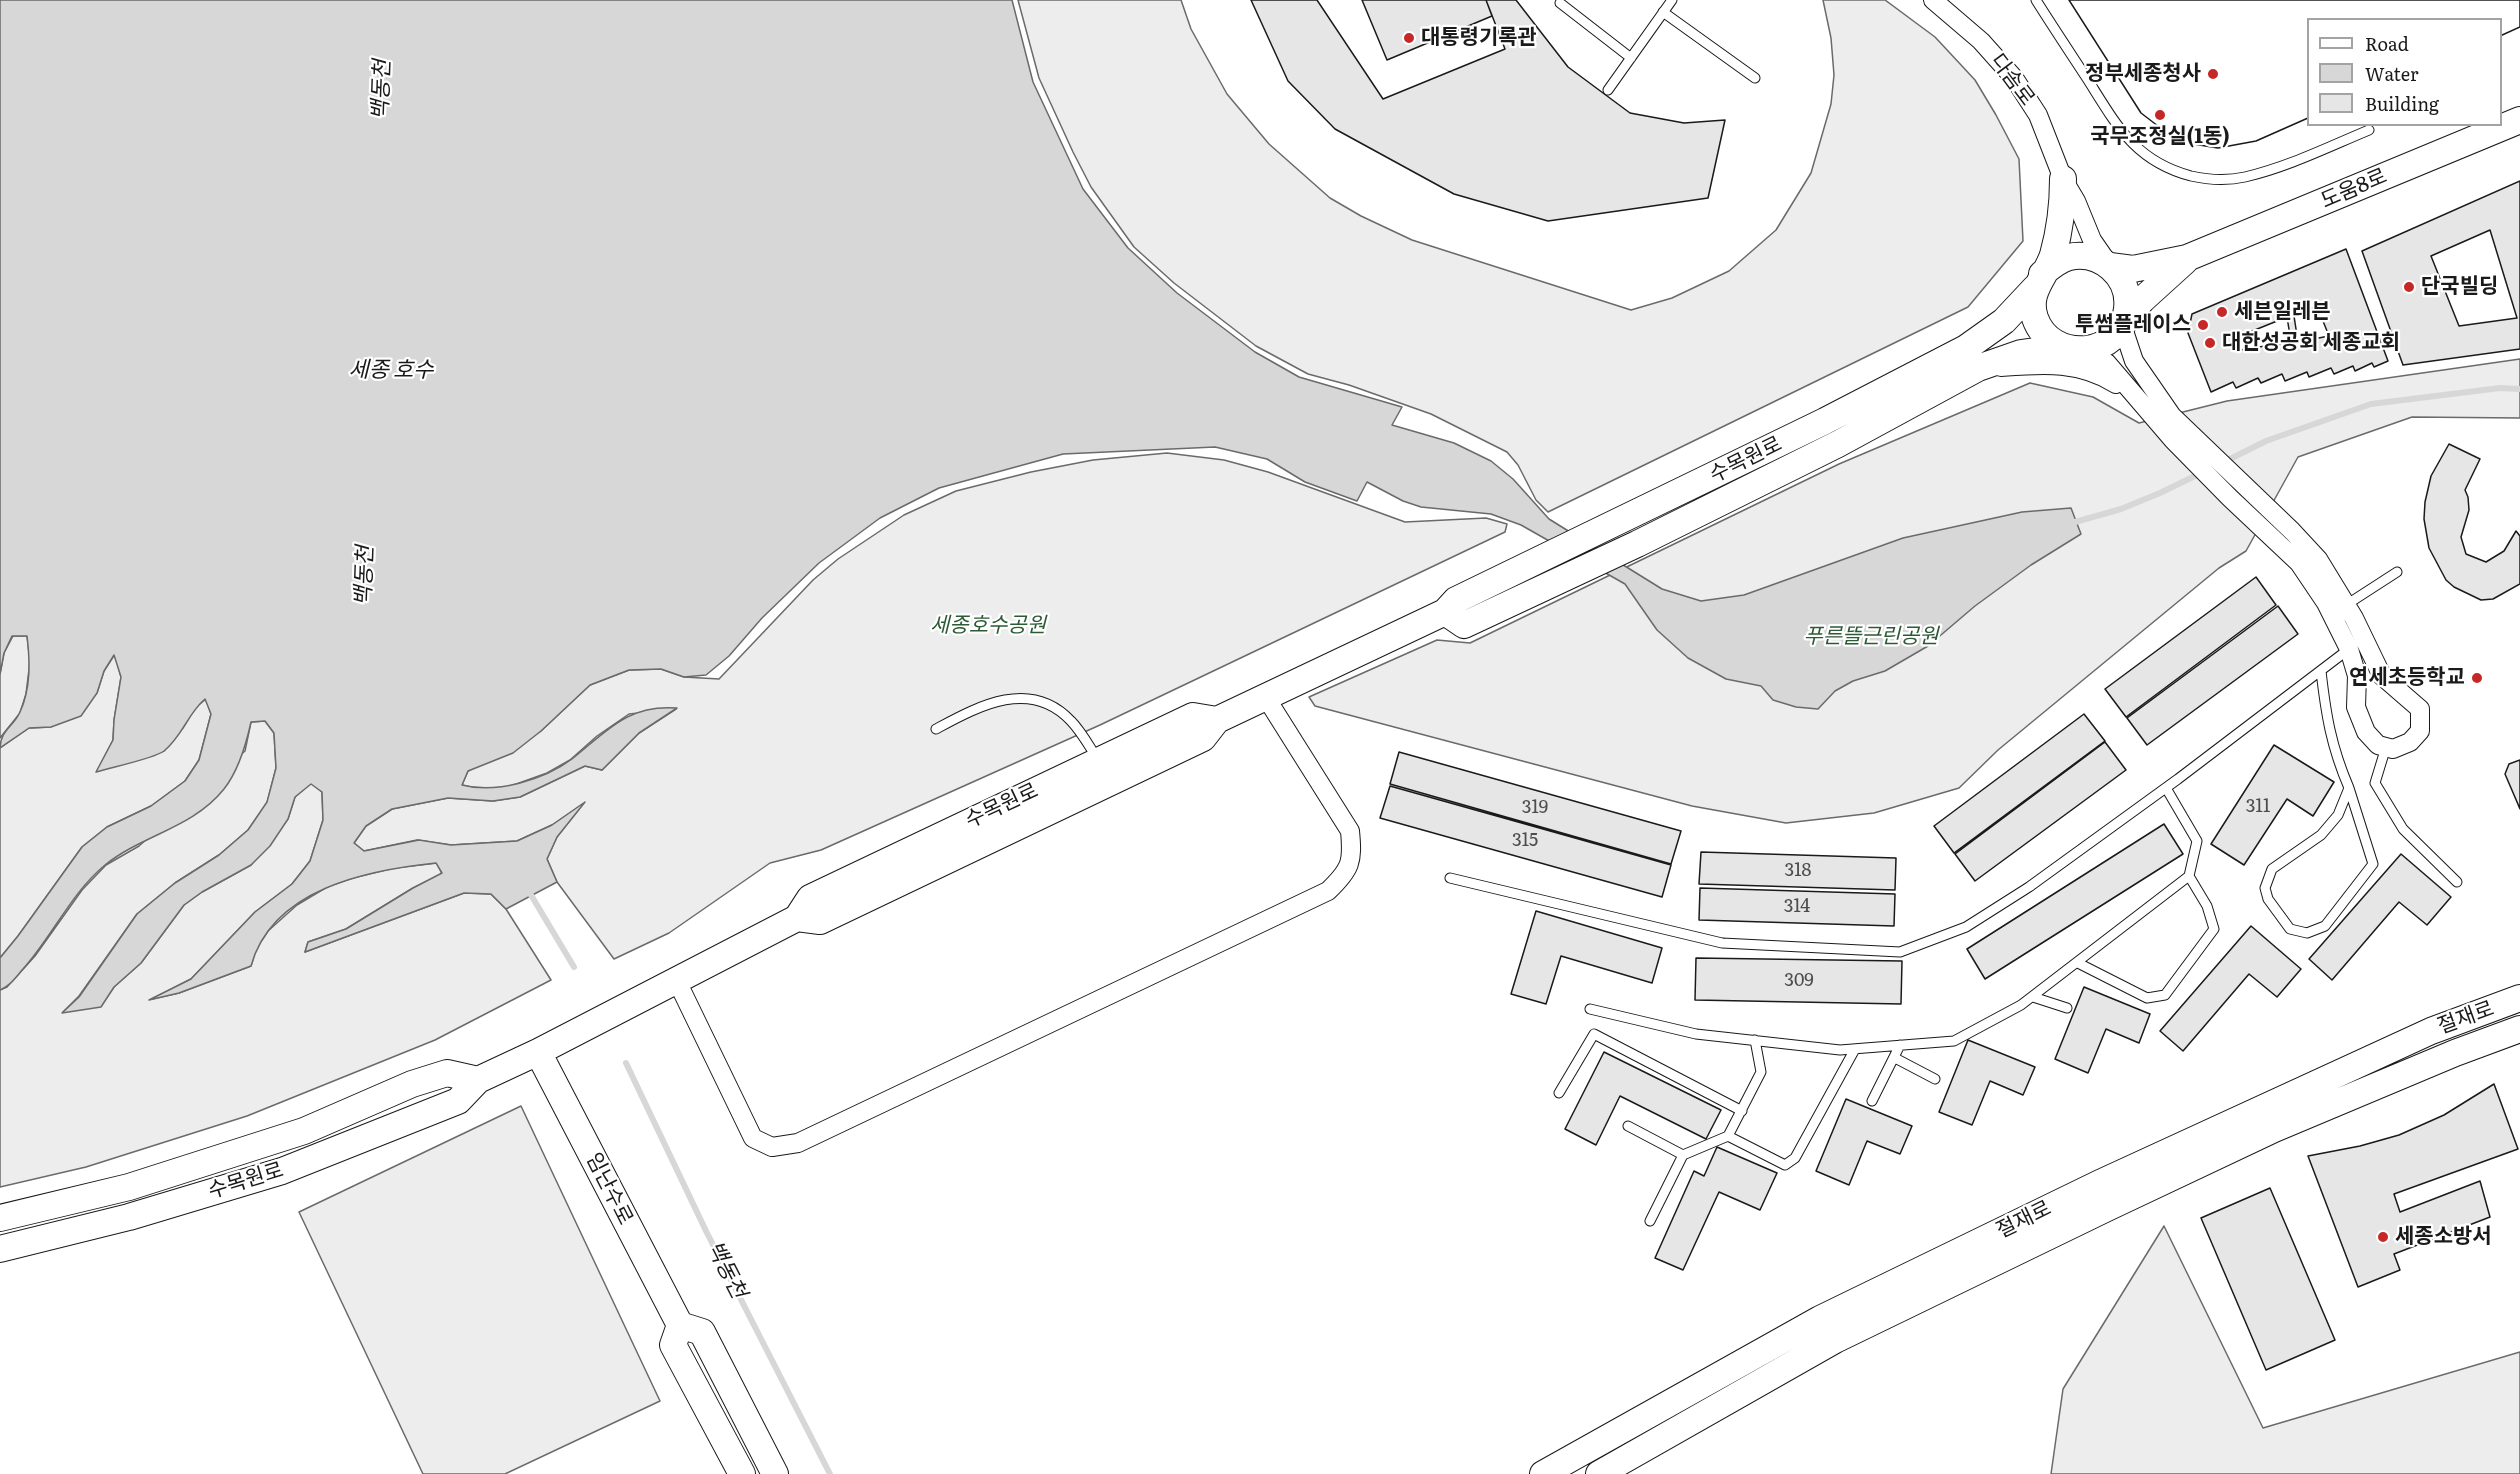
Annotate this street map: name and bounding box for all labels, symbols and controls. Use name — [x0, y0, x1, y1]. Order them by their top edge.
legend — [2307, 18, 2502, 126]
place label: 대통령기록관 — [1421, 25, 1537, 51]
text: Road — [2365, 30, 2409, 57]
marker: 대통령기록관 — [1402, 31, 1416, 45]
street label: 다솜로 — [1984, 49, 2040, 111]
water label: 백동천 — [368, 59, 396, 121]
text: Water — [2365, 60, 2418, 87]
place label: 정부세종청사 — [2085, 61, 2201, 87]
marker: 정부세종청사 — [2206, 67, 2220, 81]
text: Building — [2365, 90, 2439, 117]
marker: 국무조정실(1동) — [2153, 108, 2167, 122]
place label: 국무조정실(1동) — [2090, 124, 2230, 150]
street label: 도움8로 — [2317, 164, 2391, 214]
place label: 단국빌딩 — [2421, 274, 2498, 300]
marker: 단국빌딩 — [2402, 280, 2416, 294]
place label: 세븐일레븐 — [2234, 299, 2331, 325]
marker: 세븐일레븐 — [2215, 305, 2229, 319]
place label: 투썸플레이스 — [2075, 312, 2191, 338]
marker: 투썸플레이스 — [2196, 318, 2210, 332]
place label: 대한성공회 세종교회 — [2222, 330, 2400, 356]
marker: 대한성공회 세종교회 — [2203, 336, 2217, 350]
water label: 세종 호수 — [348, 358, 434, 384]
street label: 수목원로 — [1706, 432, 1786, 488]
water label: 백동천 — [351, 545, 379, 607]
park label: 세종호수공원 — [930, 613, 1046, 639]
park label: 푸른뜰근린공원 — [1803, 624, 1939, 650]
place label: 연세초등학교 — [2349, 665, 2465, 691]
marker: 연세초등학교 — [2470, 671, 2484, 685]
street label: 수목원로 — [962, 778, 1042, 834]
house number: 311 — [2246, 796, 2270, 818]
house number: 319 — [1522, 797, 1548, 819]
house number: 315 — [1512, 830, 1538, 852]
house number: 318 — [1785, 860, 1811, 882]
house number: 314 — [1784, 896, 1810, 918]
house number: 309 — [1784, 970, 1814, 992]
street label: 절재로 — [2434, 996, 2498, 1040]
street label: 임난수로 — [580, 1149, 638, 1229]
street label: 수목원로 — [205, 1158, 287, 1204]
street label: 절재로 — [1992, 1196, 2056, 1244]
place label: 세종소방서 — [2395, 1224, 2492, 1250]
marker: 세종소방서 — [2376, 1230, 2390, 1244]
water label: 백동천 — [700, 1237, 752, 1303]

